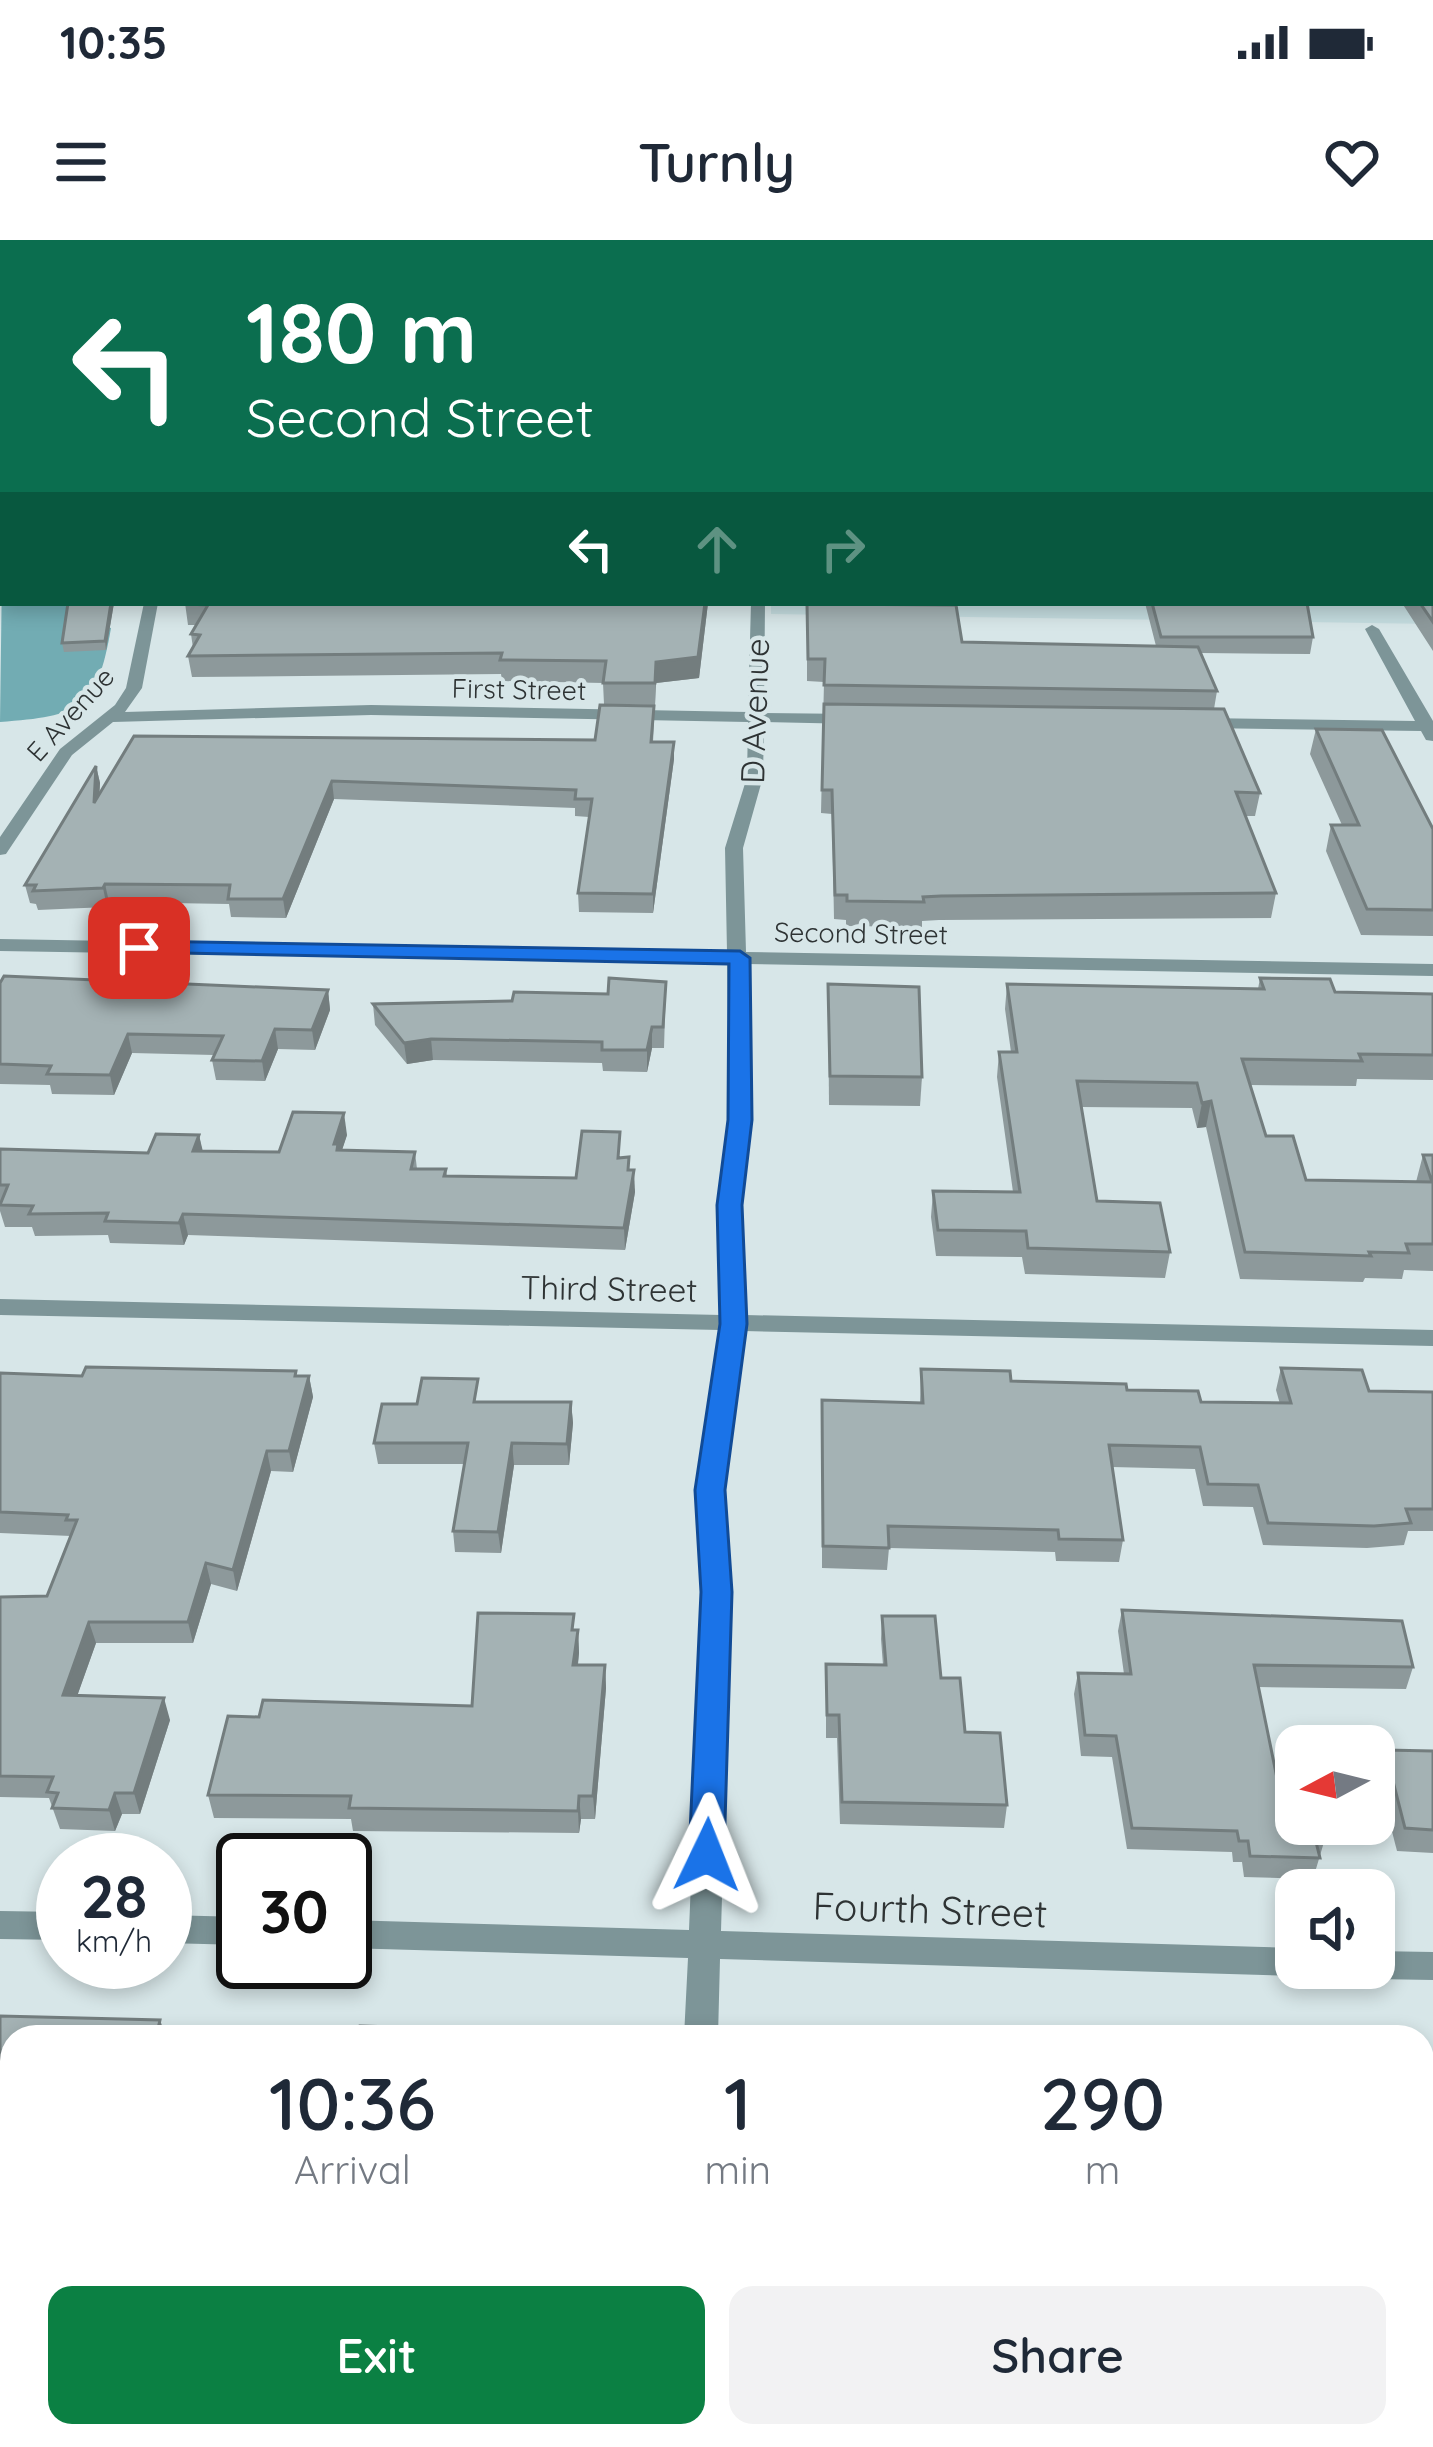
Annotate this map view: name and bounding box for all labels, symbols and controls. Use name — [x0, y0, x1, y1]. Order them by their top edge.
text: 10:35 — [60, 14, 168, 70]
text: Turnly — [638, 128, 795, 196]
icon: menu — [48, 129, 114, 195]
icon: heart — [1319, 129, 1385, 195]
text: 180 m — [246, 279, 477, 384]
icon: left — [48, 288, 204, 444]
text: Second Street — [246, 383, 594, 451]
icon: left — [558, 516, 624, 582]
icon: ahead — [684, 516, 750, 582]
icon: right — [810, 516, 876, 582]
street label: D Avenue — [731, 638, 777, 784]
street label: E Avenue — [19, 660, 121, 768]
street label: First Street — [451, 671, 587, 707]
pin — [88, 897, 190, 999]
street label: Second Street — [774, 914, 948, 952]
icon: arrive — [106, 915, 172, 981]
street label: Third Street — [520, 1266, 698, 1310]
north arrow — [1275, 1725, 1395, 1845]
map controls — [1275, 1725, 1395, 1989]
position arrow — [644, 1792, 770, 1918]
speed limit sign: 30 — [216, 1833, 372, 1989]
text: 28 — [80, 1858, 148, 1933]
button: sound — [1275, 1869, 1395, 1989]
street label: Fourth Street — [812, 1880, 1048, 1938]
text: km/h — [76, 1922, 152, 1960]
text: 10:36 — [269, 2058, 436, 2148]
text: 1 — [724, 2058, 752, 2148]
text: 290 — [1040, 2058, 1165, 2148]
text: Arrival — [294, 2145, 411, 2194]
text: min — [705, 2145, 771, 2194]
text: m — [1085, 2145, 1120, 2194]
button: Exit — [48, 2286, 705, 2424]
button: Share — [729, 2286, 1386, 2424]

